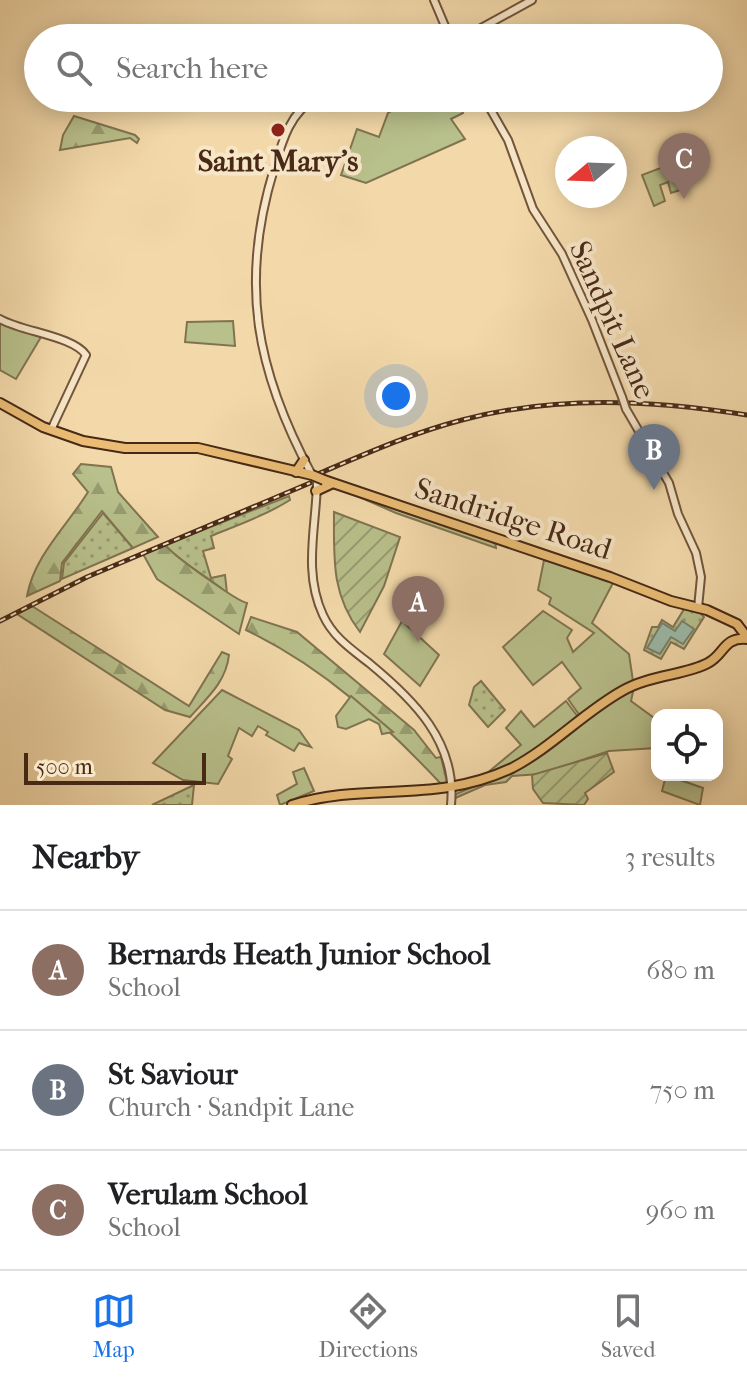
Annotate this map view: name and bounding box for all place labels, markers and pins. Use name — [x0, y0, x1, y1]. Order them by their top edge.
marker: Saint Mary's — [269, 121, 287, 139]
pin: C — [658, 133, 710, 199]
place label: Saint Mary's — [198, 144, 358, 179]
pin: B — [628, 424, 680, 490]
pin: A — [392, 576, 444, 642]

